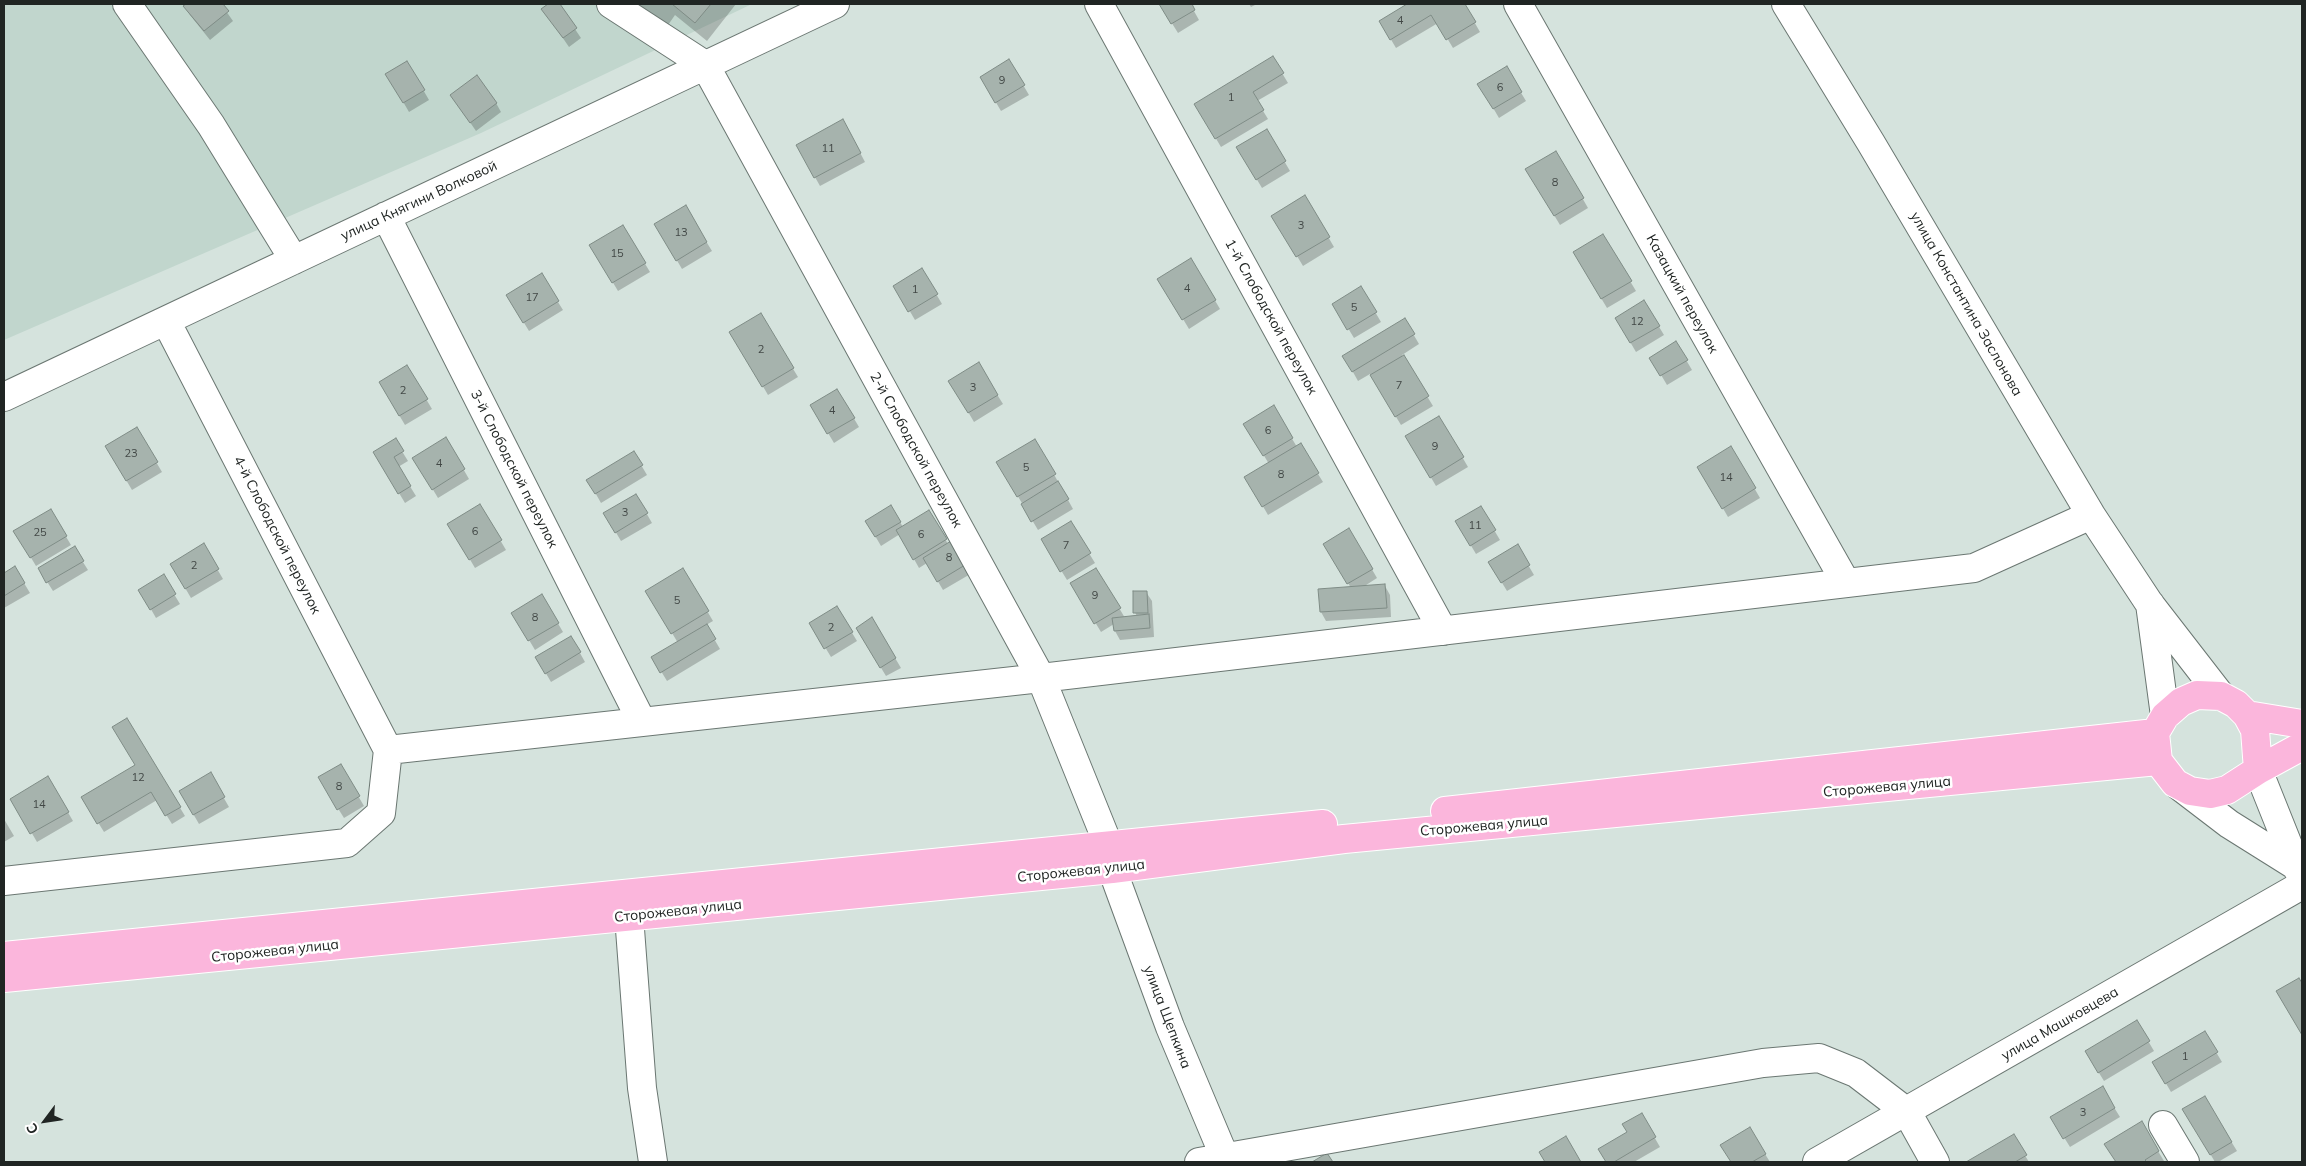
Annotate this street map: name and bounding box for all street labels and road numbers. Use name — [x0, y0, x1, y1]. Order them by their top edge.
street label: улица Княгини Волковой — [338, 157, 500, 245]
street label: улица Константина Заслонова — [1906, 209, 2026, 399]
street label: Казацкий переулок — [1642, 232, 1722, 356]
street label: 1-й Слободской переулок — [1221, 236, 1321, 398]
street label: 2-й Слободской переулок — [866, 369, 966, 531]
street label: 3-й Слободской переулок — [467, 387, 561, 551]
street label: 4-й Слободской переулок — [230, 453, 324, 617]
street label: Сторожевая улица — [1822, 773, 1952, 801]
street label: Сторожевая улица — [1419, 812, 1549, 840]
street label: Сторожевая улица — [1016, 856, 1146, 886]
street label: Сторожевая улица — [613, 896, 743, 926]
street label: Сторожевая улица — [210, 936, 340, 966]
street label: улица Щепкина — [1140, 963, 1194, 1071]
street label: улица Машковцева — [1998, 984, 2122, 1064]

